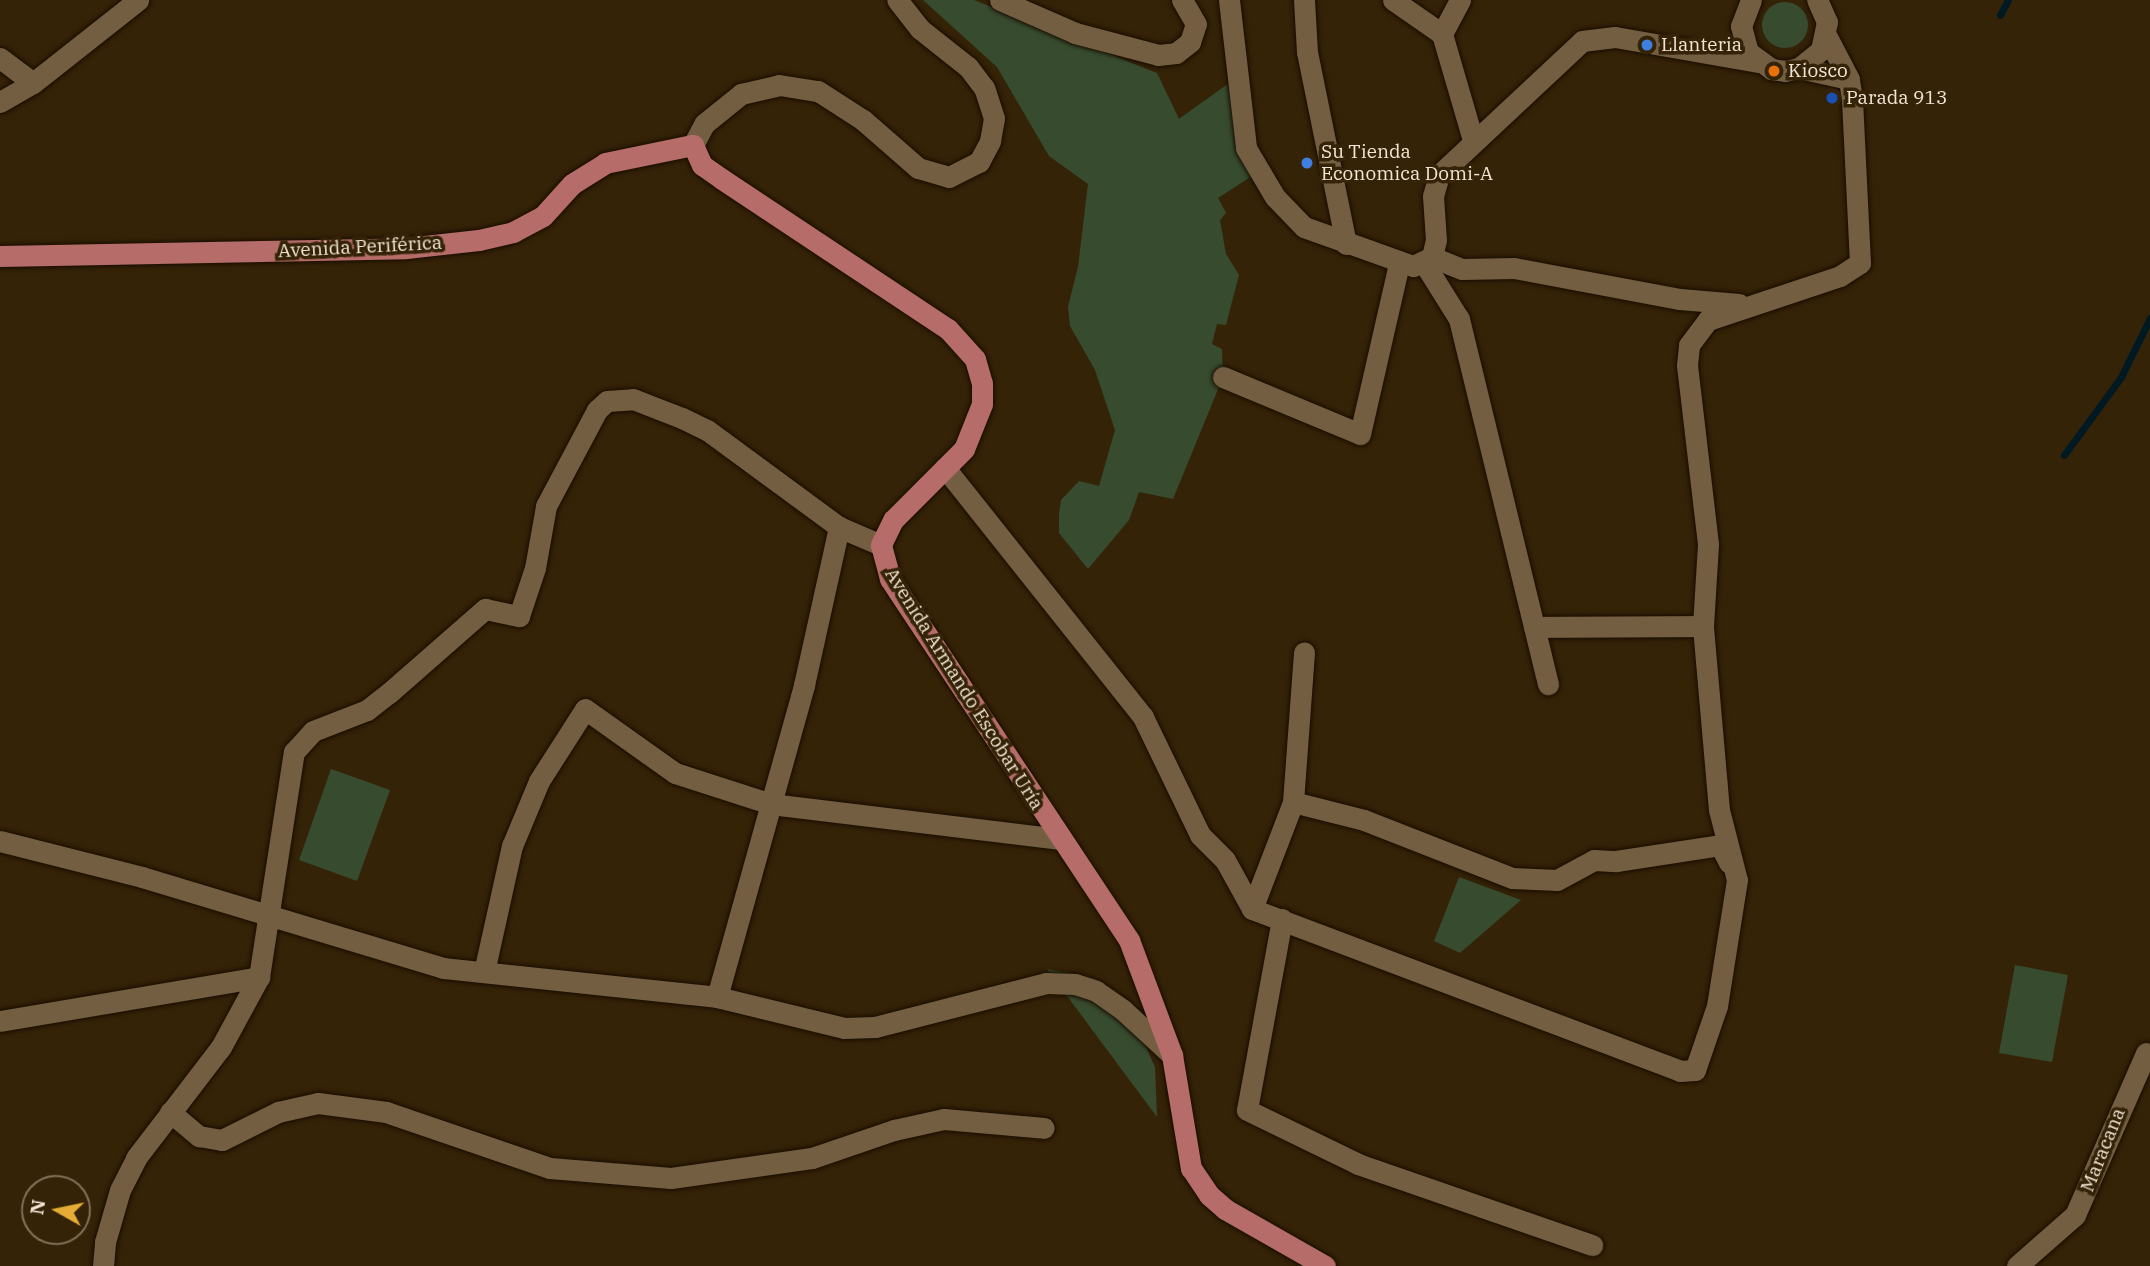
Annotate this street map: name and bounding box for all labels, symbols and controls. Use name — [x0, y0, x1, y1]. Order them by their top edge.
place label: Llanteria — [1661, 34, 1742, 56]
marker: Llanteria — [1639, 37, 1655, 53]
place label: Kiosco — [1788, 60, 1848, 82]
marker: Kiosco — [1766, 63, 1782, 79]
place label: Parada 913 — [1846, 87, 1947, 109]
marker: Parada 913 — [1824, 90, 1840, 106]
place label: Su Tienda Economica Domi-A — [1321, 141, 1493, 185]
marker: Su Tienda Economica Domi-A — [1299, 155, 1315, 171]
street label: Avenida Periférica — [277, 231, 443, 263]
street label: Avenida Armando Escobar Uría — [880, 564, 1048, 814]
street label: Maracana — [2076, 1105, 2130, 1195]
north arrow — [21, 1175, 91, 1245]
text: N — [24, 1198, 50, 1216]

